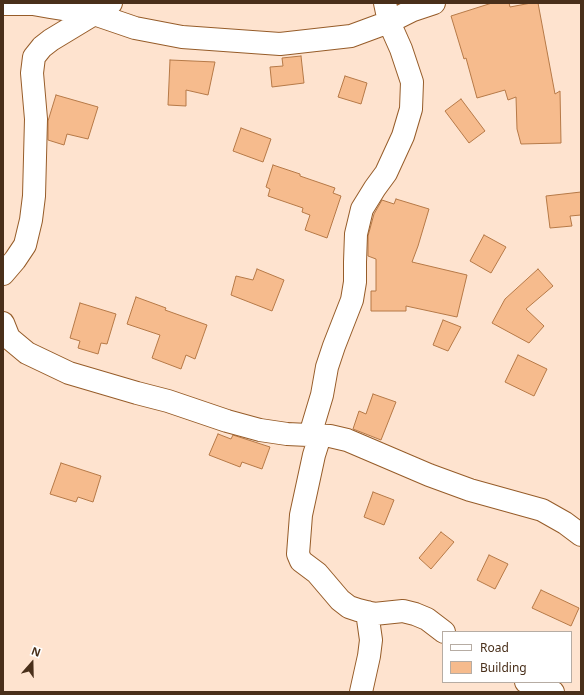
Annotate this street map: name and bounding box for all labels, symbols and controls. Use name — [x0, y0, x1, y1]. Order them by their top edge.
legend — [442, 631, 572, 683]
text: Road — [480, 639, 509, 656]
north arrow — [12, 643, 52, 683]
text: N — [29, 643, 43, 660]
text: Building — [480, 659, 527, 676]

